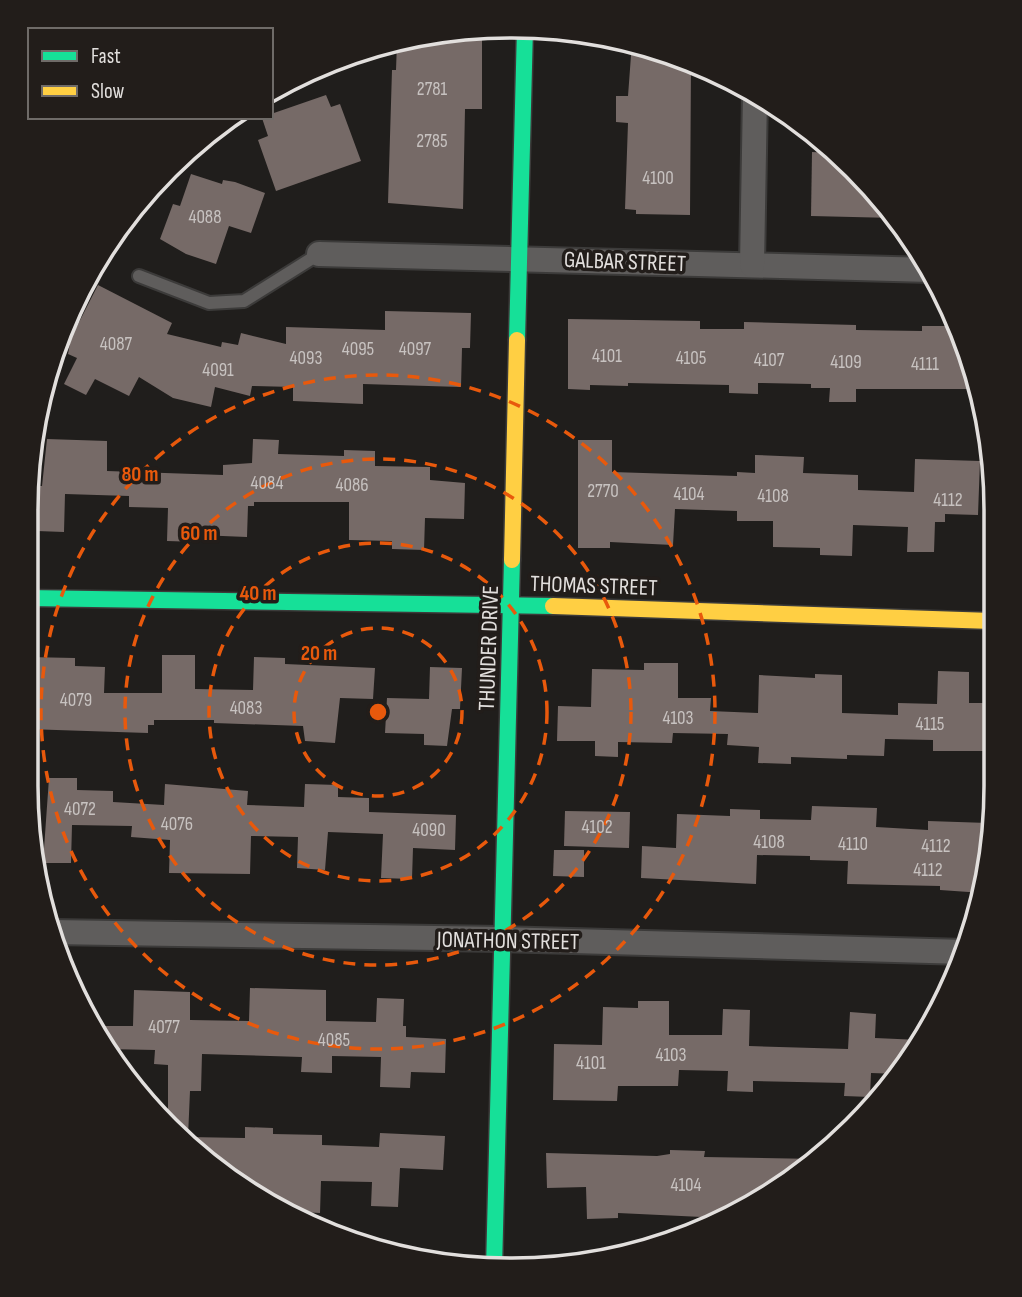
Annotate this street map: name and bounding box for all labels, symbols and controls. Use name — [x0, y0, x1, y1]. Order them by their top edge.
legend — [28, 28, 273, 119]
text: Fast — [91, 44, 121, 69]
house number: 2781 — [417, 78, 448, 101]
text: Slow — [91, 79, 125, 104]
house number: 2785 — [416, 130, 448, 153]
house number: 4100 — [642, 167, 674, 190]
house number: 4088 — [188, 206, 222, 229]
street label: GALBAR STREET — [563, 246, 686, 278]
house number: 4087 — [100, 333, 133, 356]
house number: 4095 — [342, 338, 374, 361]
house number: 4097 — [399, 338, 432, 361]
house number: 4101 — [592, 345, 622, 368]
house number: 4093 — [290, 347, 322, 370]
house number: 4105 — [676, 347, 706, 370]
house number: 4107 — [754, 349, 785, 372]
house number: 4109 — [830, 351, 862, 374]
house number: 4111 — [911, 353, 939, 376]
house number: 4091 — [202, 359, 234, 382]
text: 80 m — [121, 462, 159, 487]
house number: 4084 — [250, 472, 284, 495]
house number: 4086 — [335, 474, 369, 497]
house number: 2770 — [587, 480, 619, 503]
house number: 4104 — [673, 483, 705, 506]
house number: 4108 — [757, 485, 789, 508]
house number: 4112 — [933, 489, 963, 512]
text: 60 m — [180, 521, 218, 546]
street label: THOMAS STREET — [530, 570, 658, 602]
text: 40 m — [240, 581, 276, 606]
street label: THUNDER DRIVE — [473, 585, 505, 711]
text: 20 m — [301, 641, 337, 666]
house number: 4079 — [60, 689, 92, 712]
house number: 4083 — [230, 697, 262, 720]
centre of rings — [366, 700, 390, 724]
house number: 4103 — [662, 707, 694, 730]
house number: 4115 — [916, 713, 944, 736]
house number: 4072 — [64, 798, 96, 821]
house number: 4076 — [161, 813, 193, 836]
house number: 4102 — [582, 816, 612, 839]
house number: 4090 — [412, 819, 446, 842]
house number: 4108 — [753, 831, 785, 854]
house number: 4110 — [838, 833, 868, 856]
house number: 4112 — [921, 835, 951, 858]
house number: 4112 — [913, 859, 943, 882]
street label: JONATHON STREET — [436, 926, 579, 956]
house number: 4077 — [148, 1016, 180, 1039]
house number: 4085 — [318, 1029, 350, 1052]
house number: 4103 — [655, 1044, 687, 1067]
house number: 4101 — [576, 1052, 606, 1075]
house number: 4104 — [670, 1174, 702, 1197]

